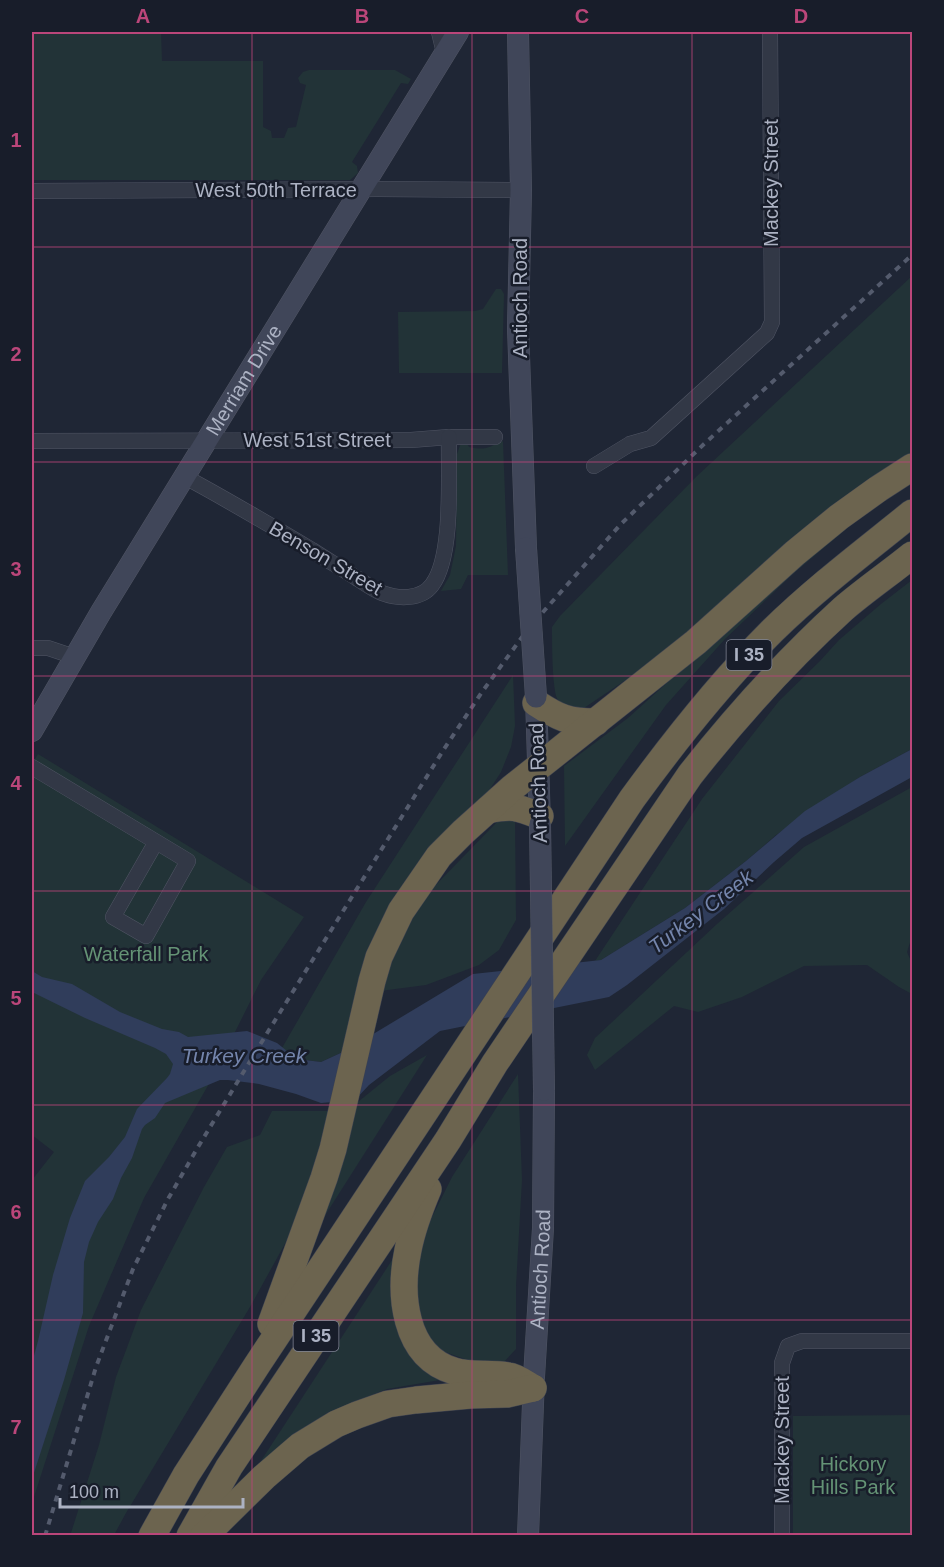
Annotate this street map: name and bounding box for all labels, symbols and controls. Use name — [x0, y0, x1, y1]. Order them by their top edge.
text: A — [136, 5, 150, 27]
text: B — [355, 5, 369, 27]
text: C — [575, 5, 589, 27]
text: D — [794, 5, 808, 27]
street label: Mackey Street — [760, 119, 782, 247]
text: 1 — [10, 129, 22, 151]
street label: West 50th Terrace — [195, 179, 357, 201]
street label: Antioch Road — [509, 238, 531, 358]
street label: Merriam Drive — [202, 321, 286, 439]
text: 2 — [10, 343, 22, 365]
street label: West 51st Street — [243, 429, 391, 451]
street label: Benson Street — [266, 517, 387, 599]
text: 3 — [10, 558, 22, 580]
road number: I 35 — [726, 640, 771, 670]
street label: Antioch Road — [525, 723, 551, 843]
text: 4 — [10, 772, 22, 794]
water label: Turkey Creek — [644, 864, 759, 958]
park label: Waterfall Park — [84, 943, 209, 965]
text: 5 — [10, 987, 22, 1009]
water label: Turkey Creek — [182, 1044, 308, 1067]
text: 6 — [10, 1201, 22, 1223]
street label: Antioch Road — [526, 1209, 554, 1330]
road number: I 35 — [294, 1321, 338, 1351]
street label: Mackey Street — [771, 1376, 793, 1504]
text: 7 — [10, 1416, 22, 1438]
park label: Hickory Hills Park — [811, 1453, 896, 1498]
scale bar — [60, 1471, 243, 1509]
text: 100 m — [69, 1482, 119, 1502]

